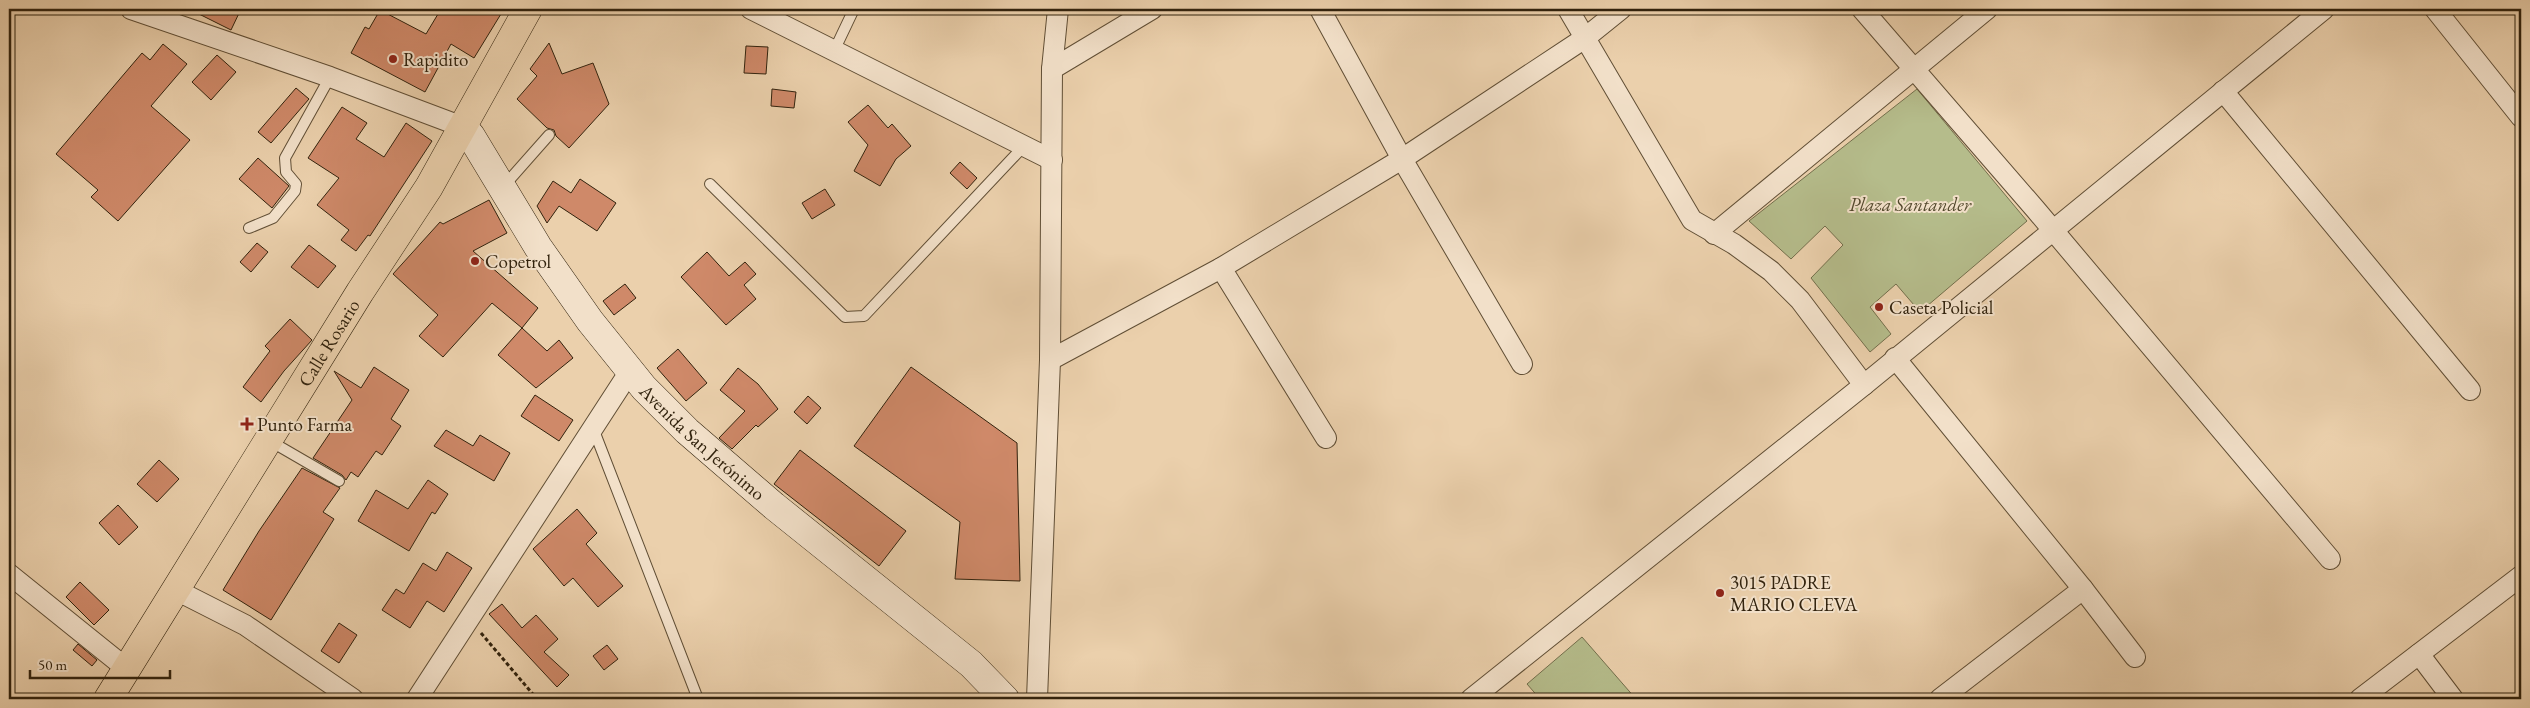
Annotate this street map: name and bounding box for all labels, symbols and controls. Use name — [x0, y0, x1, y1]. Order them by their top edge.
place label: Rapidito — [403, 47, 468, 72]
marker: Rapidito — [387, 53, 399, 65]
park label: Plaza Santander — [1849, 192, 1972, 217]
place label: Copetrol — [485, 249, 552, 274]
marker: Copetrol — [469, 255, 481, 267]
street label: Calle Rosario — [292, 294, 365, 391]
place label: Caseta Policial — [1889, 295, 1994, 320]
marker: Caseta Policial — [1873, 301, 1885, 313]
street label: Avenida San Jerónimo — [634, 378, 771, 506]
place label: Punto Farma — [257, 412, 353, 437]
marker: Punto Farma — [241, 418, 253, 430]
place label: 3015 PADRE MARIO CLEVA — [1730, 570, 1858, 617]
marker: 3015 PADRE MARIO CLEVA — [1714, 587, 1726, 599]
scale bar — [30, 648, 170, 680]
text: 50 m — [38, 655, 67, 674]

